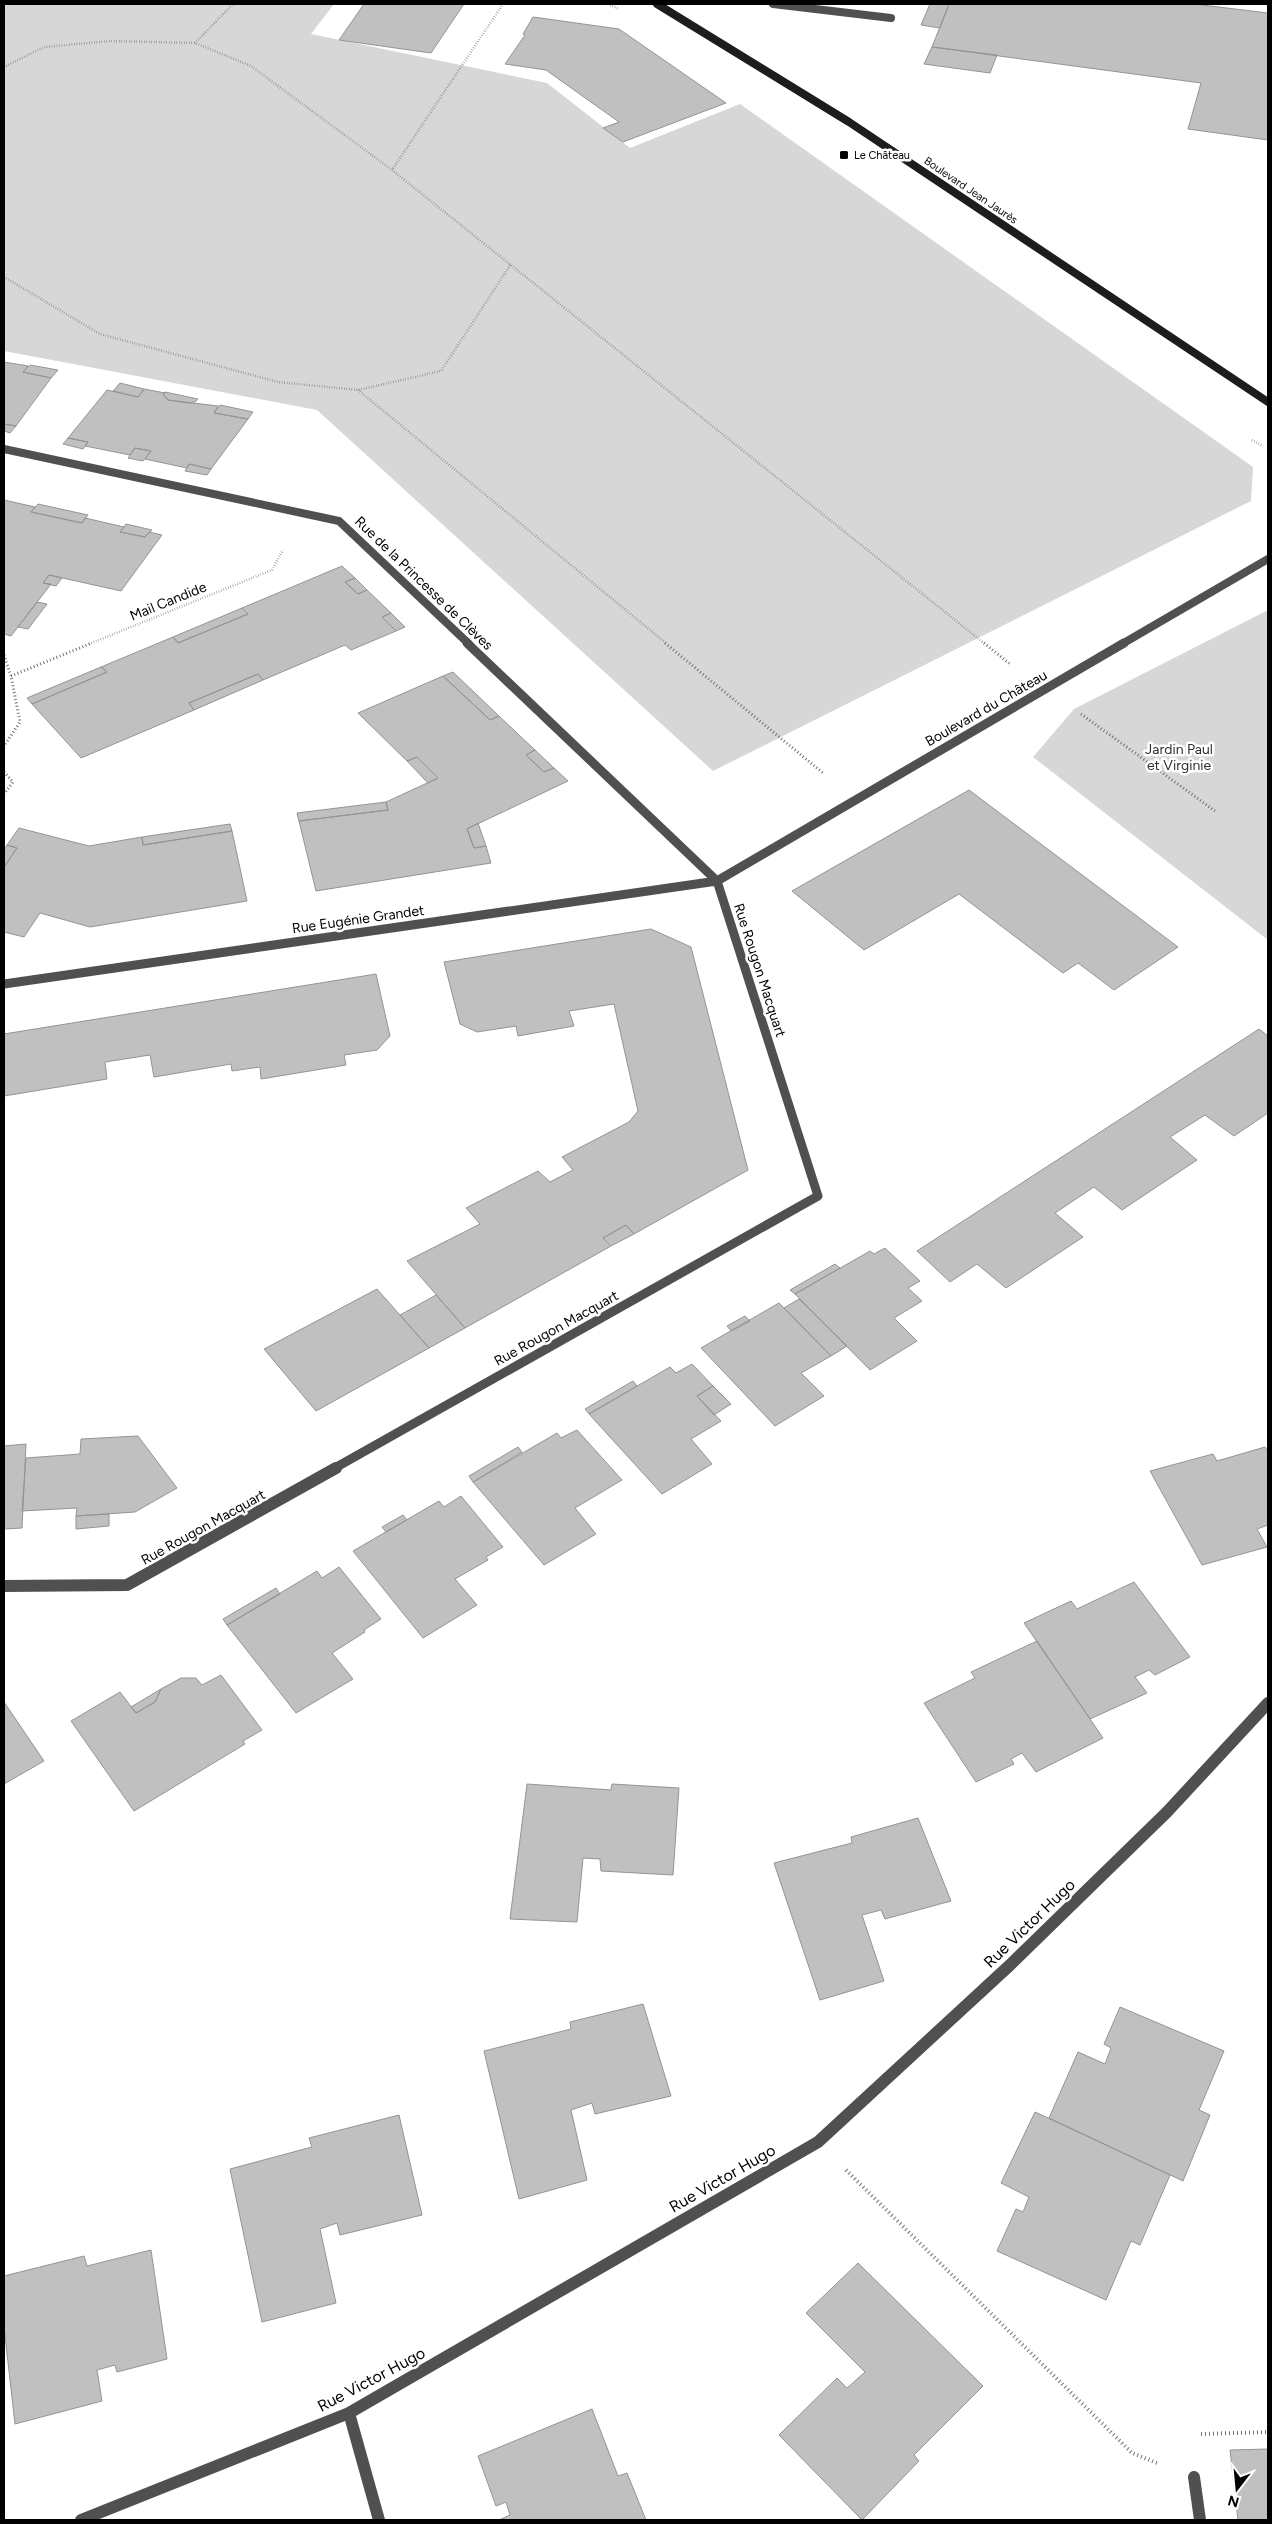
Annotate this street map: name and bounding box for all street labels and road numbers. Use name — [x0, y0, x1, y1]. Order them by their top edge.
street label: Boulevard Jean Jaurès — [921, 154, 1020, 227]
street label: Rue de la Princesse de Clèves — [351, 513, 496, 654]
street label: Mail Candide — [127, 578, 209, 625]
street label: Boulevard du Château — [922, 667, 1050, 750]
street label: Rue Rougon Macquart — [730, 901, 789, 1039]
street label: Rue Eugénie Grandet — [291, 902, 425, 937]
street label: Rue Rougon Macquart — [491, 1287, 621, 1370]
street label: Rue Rougon Macquart — [138, 1486, 268, 1569]
street label: Rue Victor Hugo — [980, 1875, 1079, 1972]
street label: Rue Victor Hugo — [666, 2140, 779, 2217]
street label: Rue Victor Hugo — [314, 2343, 428, 2416]

